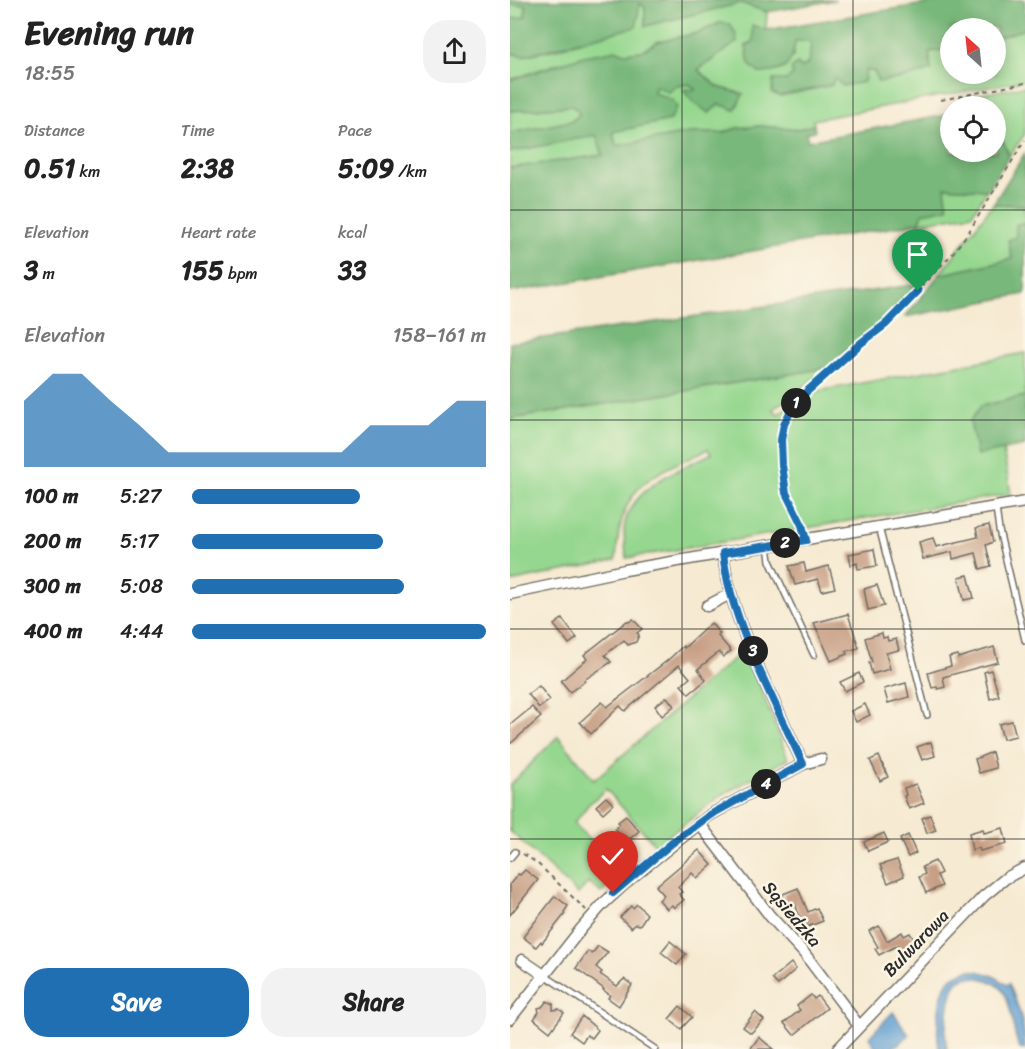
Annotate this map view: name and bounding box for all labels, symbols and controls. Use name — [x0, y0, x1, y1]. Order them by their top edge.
text: Evening run — [24, 4, 194, 62]
north arrow — [940, 18, 1006, 84]
map controls — [940, 18, 1006, 162]
button: share — [423, 20, 486, 83]
text: 18:55 — [24, 56, 75, 91]
button: locate — [940, 96, 1006, 162]
text: Distance — [24, 116, 85, 145]
text: Time — [181, 116, 215, 145]
text: Pace — [338, 116, 372, 145]
text: 0.51 — [24, 145, 75, 191]
text: 2:38 — [181, 145, 234, 191]
text: 5:09 — [338, 145, 394, 191]
text: km — [75, 157, 100, 186]
text: /km — [394, 157, 427, 186]
text: Elevation — [24, 218, 89, 247]
text: Heart rate — [181, 218, 256, 247]
text: kcal — [338, 218, 367, 247]
pin — [892, 229, 943, 291]
icon: arrive — [901, 238, 934, 271]
text: 3 — [24, 247, 38, 293]
text: 155 — [181, 247, 224, 293]
text: 33 — [338, 247, 367, 293]
text: m — [38, 259, 55, 288]
text: bpm — [224, 259, 258, 288]
text: Elevation — [24, 318, 105, 353]
text: 158–161 m — [393, 318, 486, 353]
pin: 1 — [781, 388, 811, 418]
text: 1 — [793, 388, 799, 417]
text: 100 m — [24, 479, 78, 514]
text: 5:27 — [120, 479, 161, 514]
text: 200 m — [24, 524, 81, 559]
text: 5:17 — [120, 524, 158, 559]
pin: 2 — [770, 528, 800, 558]
text: 2 — [780, 528, 790, 557]
text: 300 m — [24, 569, 81, 604]
text: 5:08 — [120, 569, 163, 604]
text: 400 m — [24, 614, 82, 649]
text: 4:44 — [120, 614, 164, 649]
pin: 3 — [738, 636, 768, 666]
text: 3 — [749, 636, 757, 665]
pin: 4 — [751, 769, 781, 799]
text: 4 — [761, 769, 771, 798]
pin — [587, 831, 638, 893]
icon: check — [596, 840, 629, 873]
street label: Sąsiedzka — [754, 873, 830, 955]
street label: Bulwarowa — [875, 901, 957, 985]
button: Save — [24, 968, 249, 1037]
button: Share — [261, 968, 486, 1037]

